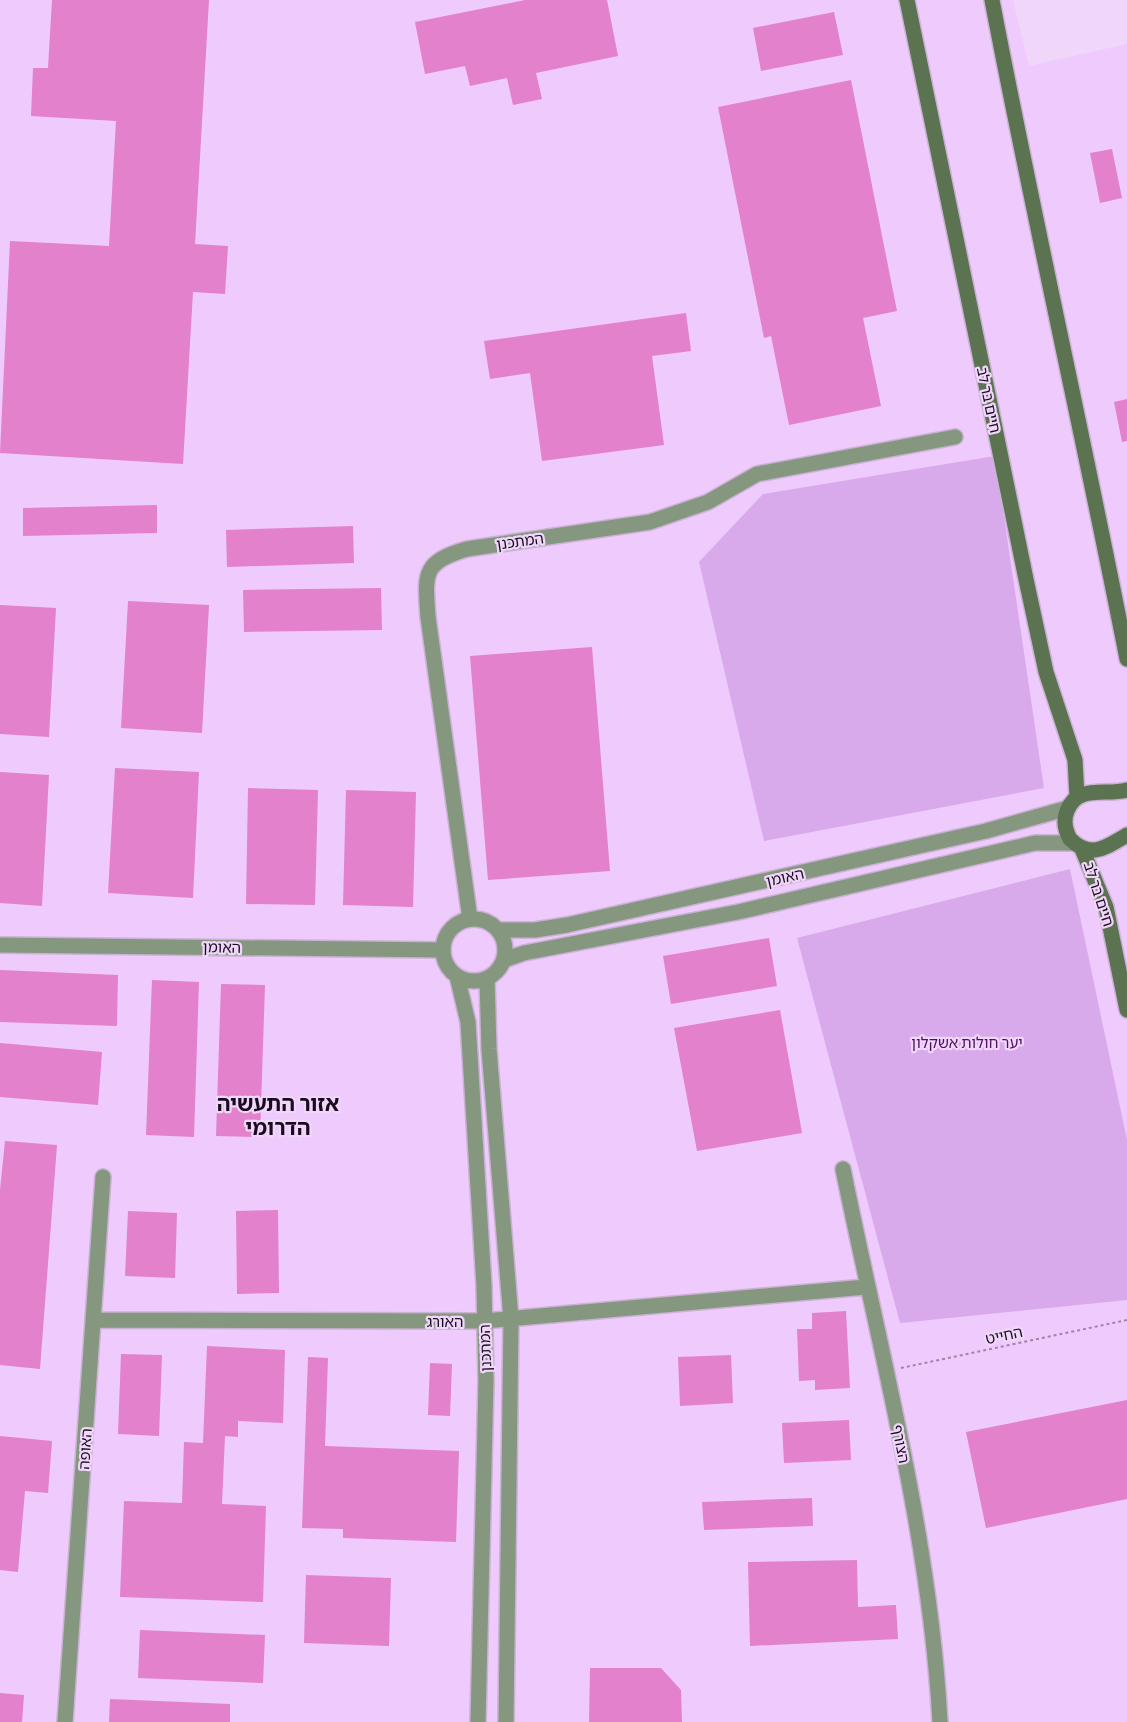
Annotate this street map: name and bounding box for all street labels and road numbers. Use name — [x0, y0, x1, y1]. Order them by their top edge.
street label: חיים בר לב — [973, 365, 1005, 435]
street label: המתכנן — [495, 528, 545, 554]
street label: חיים בר לב — [1080, 859, 1118, 929]
street label: האומן — [764, 863, 806, 891]
street label: האומן — [203, 937, 241, 957]
street label: האורג — [427, 1312, 463, 1331]
street label: החייט — [984, 1322, 1024, 1348]
street label: המתכנן — [475, 1324, 495, 1372]
street label: הצורף — [888, 1423, 914, 1465]
street label: האופה — [74, 1428, 96, 1470]

